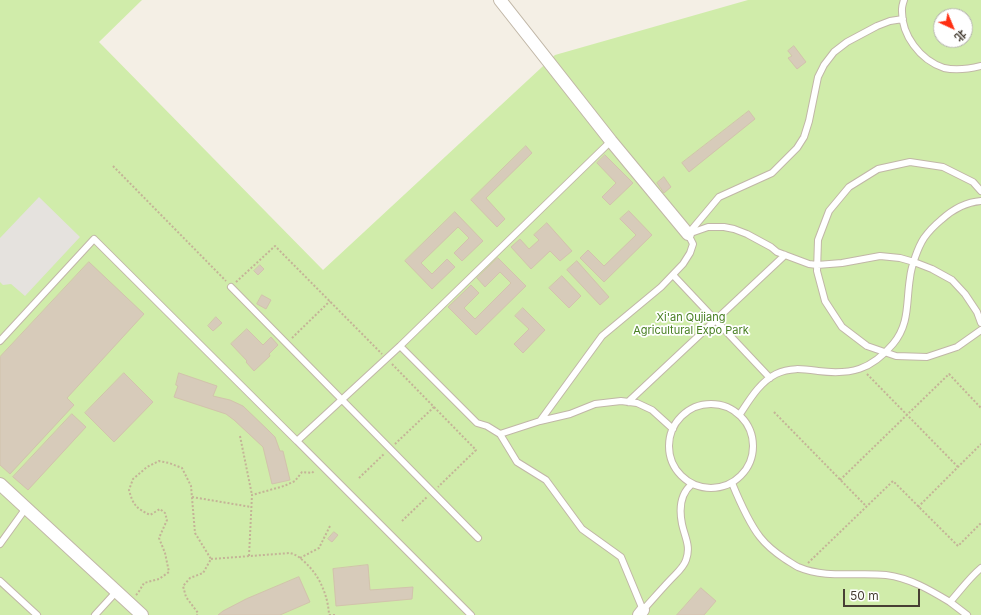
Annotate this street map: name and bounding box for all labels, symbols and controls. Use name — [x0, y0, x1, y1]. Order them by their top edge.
north arrow — [933, 8, 973, 48]
text: 北 — [952, 27, 969, 45]
park label: Xi'an Qujiang Agricultural Expo Park — [633, 311, 749, 337]
scale bar — [845, 581, 922, 607]
text: 50 m — [850, 588, 879, 603]

